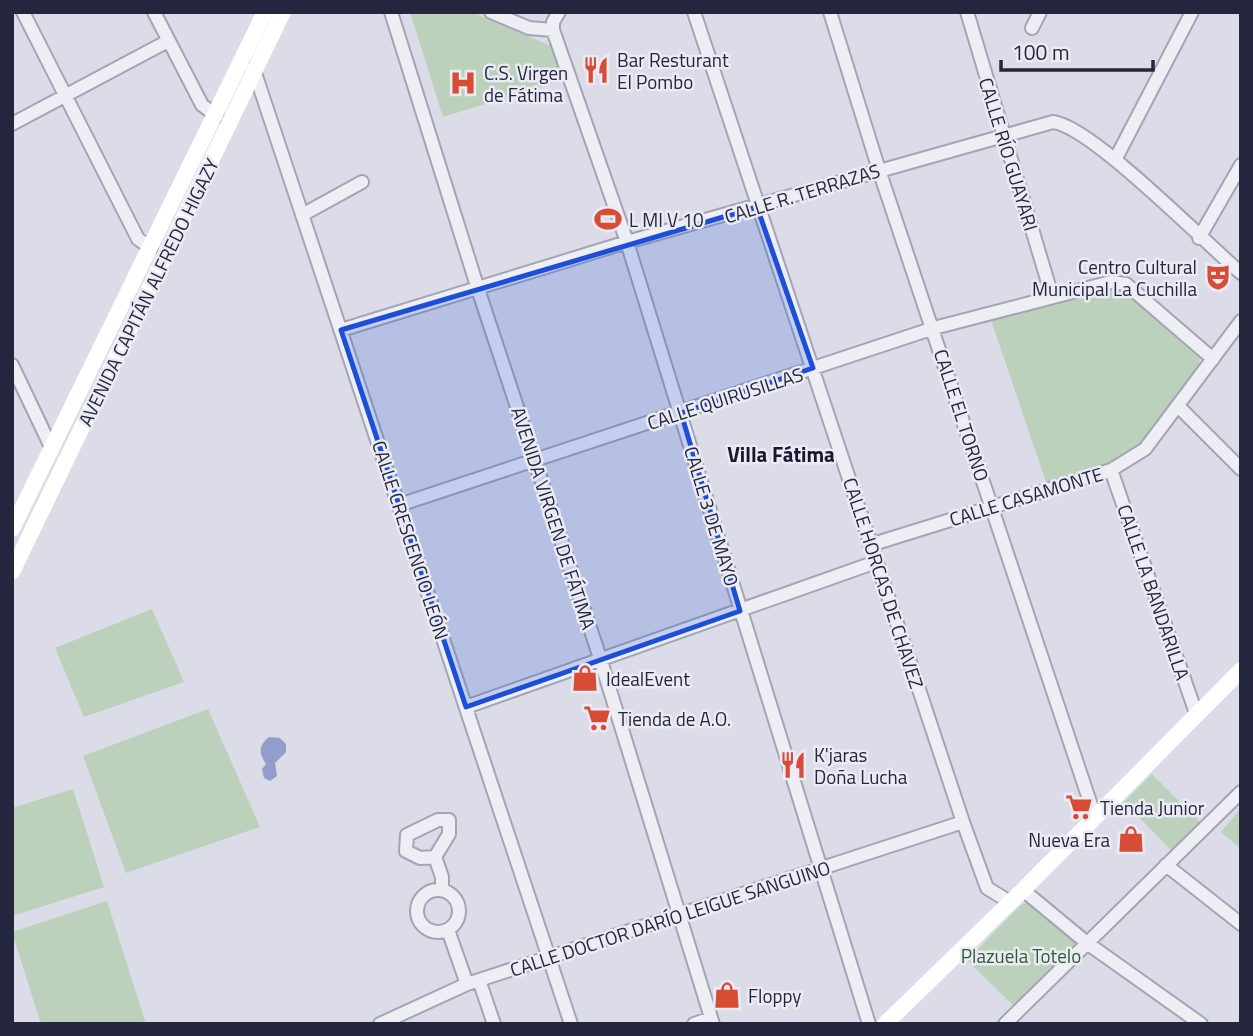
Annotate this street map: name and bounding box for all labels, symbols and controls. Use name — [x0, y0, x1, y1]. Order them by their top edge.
scale bar — [1001, 28, 1153, 72]
text: 100 m — [1012, 36, 1069, 68]
place label: Bar Resturant El Pombo — [617, 45, 729, 96]
restaurant icon: Bar Resturant El Pombo — [581, 55, 611, 85]
place label: C.S. Virgen de Fátima — [484, 58, 568, 109]
hospital icon: C.S. Virgen de Fátima — [448, 68, 478, 98]
street label: CALLE RÍO GUAYARI — [972, 74, 1046, 234]
street label: AVENIDA CAPITÁN ALFREDO HIGAZY — [70, 152, 226, 431]
street label: CALLE R. TERRAZAS — [721, 156, 883, 230]
sports icon: L MI V 10 — [593, 204, 623, 234]
place label: L MI V 10 — [629, 205, 704, 234]
place label: Centro Cultural Municipal La Cuchilla — [1032, 252, 1197, 303]
theatre icon: Centro Cultural Municipal La Cuchilla — [1203, 262, 1233, 292]
street label: CALLE EL TORNO — [927, 345, 997, 485]
street label: CALLE QUIRUSILLAS — [643, 359, 807, 437]
street label: AVENIDA VIRGEN DE FÁTIMA — [504, 403, 604, 633]
street label: CALLE CRESCENCIO LEÓN — [365, 437, 457, 643]
district label: Villa Fátima — [727, 438, 835, 470]
street label: CALLE 3 DE MAYO — [677, 442, 747, 590]
street label: CALLE CASAMONTE — [946, 459, 1106, 533]
street label: CALLE HORCAS DE CHAVEZ — [836, 474, 932, 692]
street label: CALLE LA BANDARILLA — [1110, 500, 1198, 684]
shop icon: IdealEvent — [570, 663, 600, 693]
place label: IdealEvent — [606, 664, 690, 693]
supermarket icon: Tienda de A.O. — [582, 703, 612, 733]
place label: Tienda de A.O. — [618, 704, 731, 733]
place label: K'jaras Doña Lucha — [814, 740, 908, 791]
restaurant icon: K'jaras Doña Lucha — [778, 750, 808, 780]
supermarket icon: Tienda Junior — [1064, 792, 1094, 822]
place label: Tienda Junior — [1100, 793, 1205, 822]
shop icon: Nueva Era — [1116, 824, 1146, 854]
place label: Nueva Era — [1028, 825, 1110, 854]
street label: CALLE DOCTOR DARÍO LEIGUE SANGUINO — [506, 852, 834, 984]
park label: Plazuela Totelo — [961, 941, 1081, 970]
shop icon: Floppy — [712, 980, 742, 1010]
place label: Floppy — [748, 981, 801, 1010]

